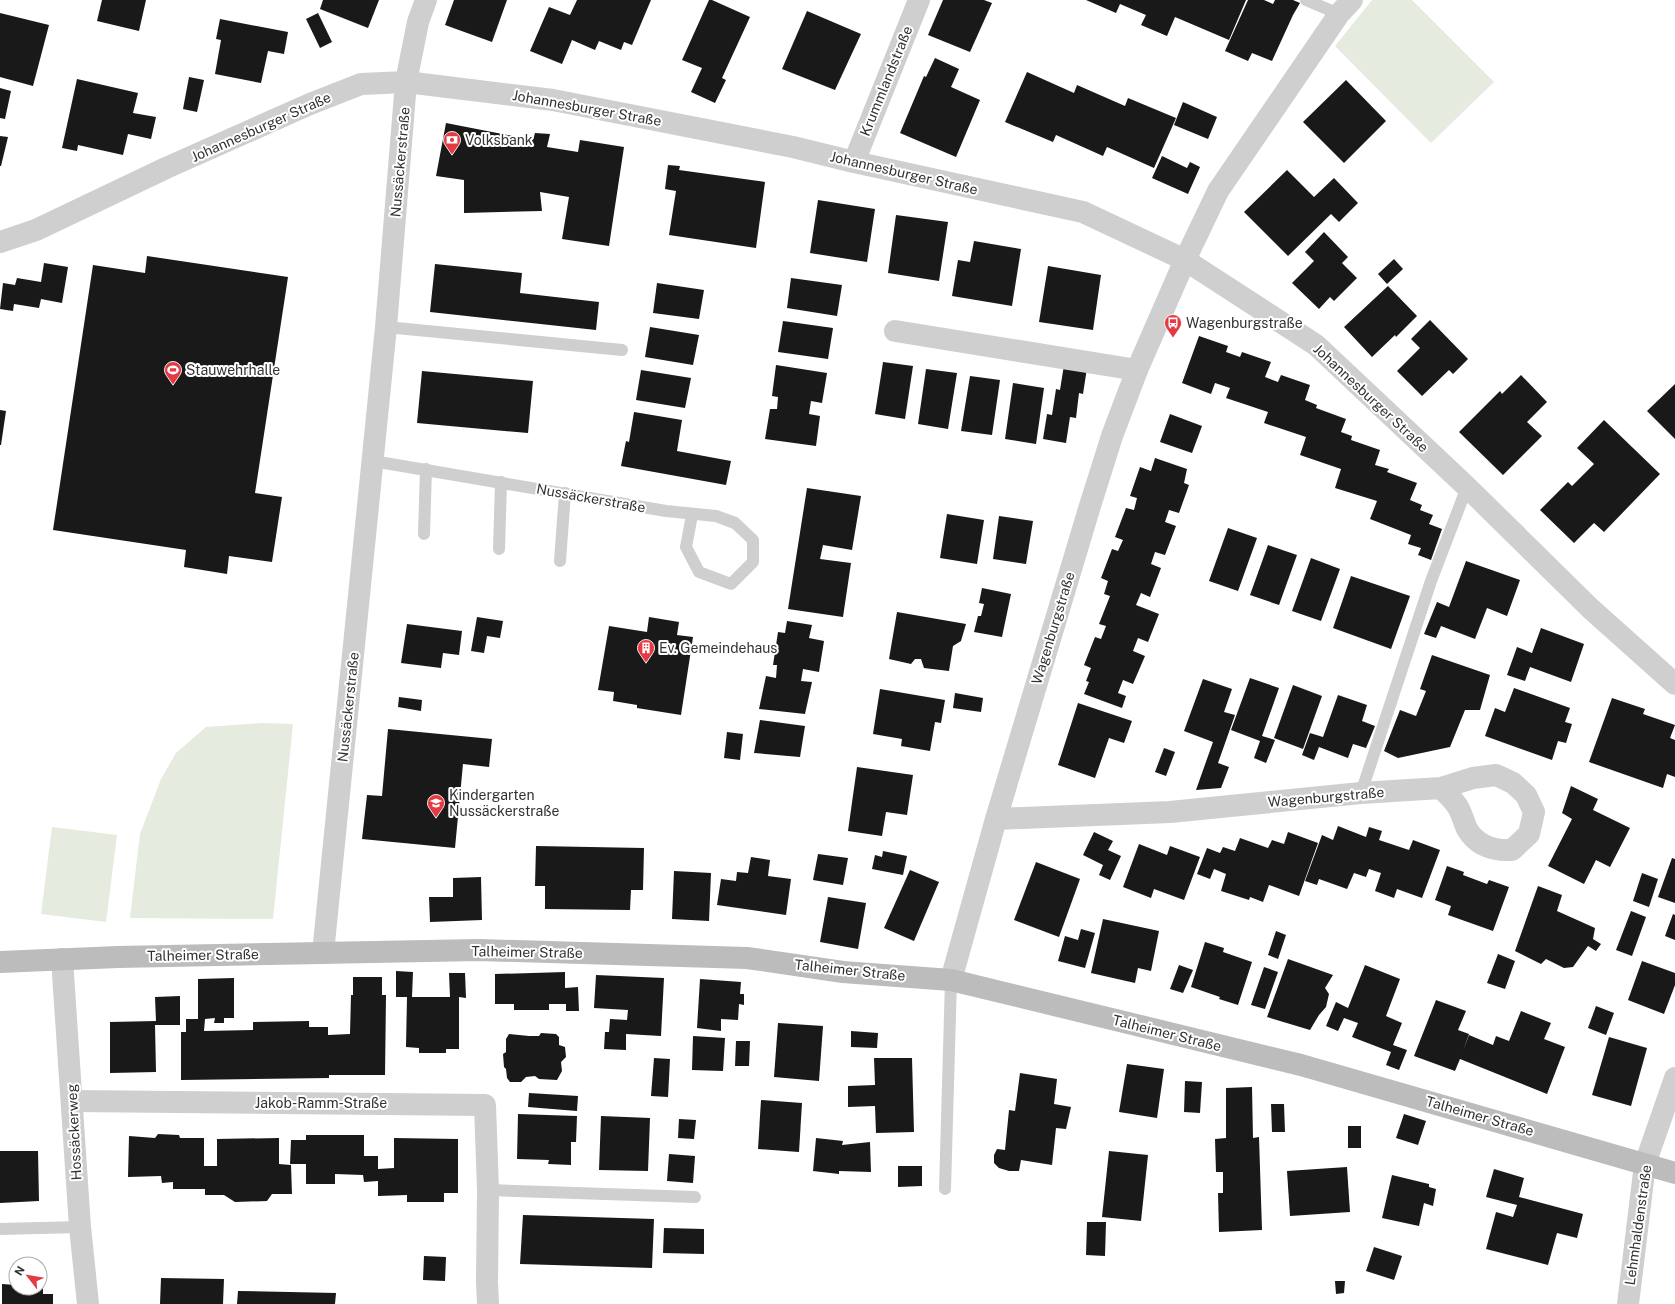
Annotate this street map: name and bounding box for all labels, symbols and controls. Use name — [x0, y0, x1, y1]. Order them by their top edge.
street label: Krummlandstraße — [857, 24, 915, 138]
street label: Johannesburger Straße — [511, 87, 663, 129]
street label: Johannesburger Straße — [189, 89, 333, 165]
street label: Nussäckerstraße — [387, 106, 413, 218]
bank icon: Volksbank — [442, 130, 462, 155]
place label: Volksbank — [465, 132, 533, 148]
street label: Johannesburger Straße — [829, 148, 979, 198]
bus stop icon: Wagenburgstraße — [1163, 313, 1183, 338]
place label: Wagenburgstraße — [1186, 315, 1303, 331]
street label: Johannesburger Straße — [1310, 341, 1432, 455]
sports icon: Stauwehrhalle — [163, 360, 183, 385]
place label: Stauwehrhalle — [186, 362, 280, 378]
street label: Nussäckerstraße — [535, 481, 647, 515]
street label: Wagenburgstraße — [1028, 570, 1078, 686]
building icon: Ev. Gemeindehaus — [636, 638, 656, 663]
place label: Ev. Gemeindehaus — [659, 640, 777, 656]
street label: Nussäckerstraße — [334, 651, 362, 763]
street label: Wagenburgstraße — [1267, 784, 1385, 810]
place label: Kindergarten Nussäckerstraße — [449, 787, 560, 819]
school or university icon: Kindergarten Nussäckerstraße — [426, 793, 446, 818]
street label: Talheimer Straße — [471, 943, 583, 961]
street label: Talheimer Straße — [147, 946, 259, 964]
street label: Talheimer Straße — [794, 956, 906, 984]
street label: Talheimer Straße — [1111, 1012, 1223, 1054]
street label: Hossäckerweg — [63, 1083, 85, 1181]
street label: Talheimer Straße — [1424, 1093, 1536, 1139]
street label: Jakob-Ramm-Straße — [255, 1095, 387, 1111]
street label: Lehmhaldenstraße — [1622, 1164, 1654, 1286]
north arrow — [8, 1256, 48, 1296]
text: N — [12, 1264, 27, 1278]

